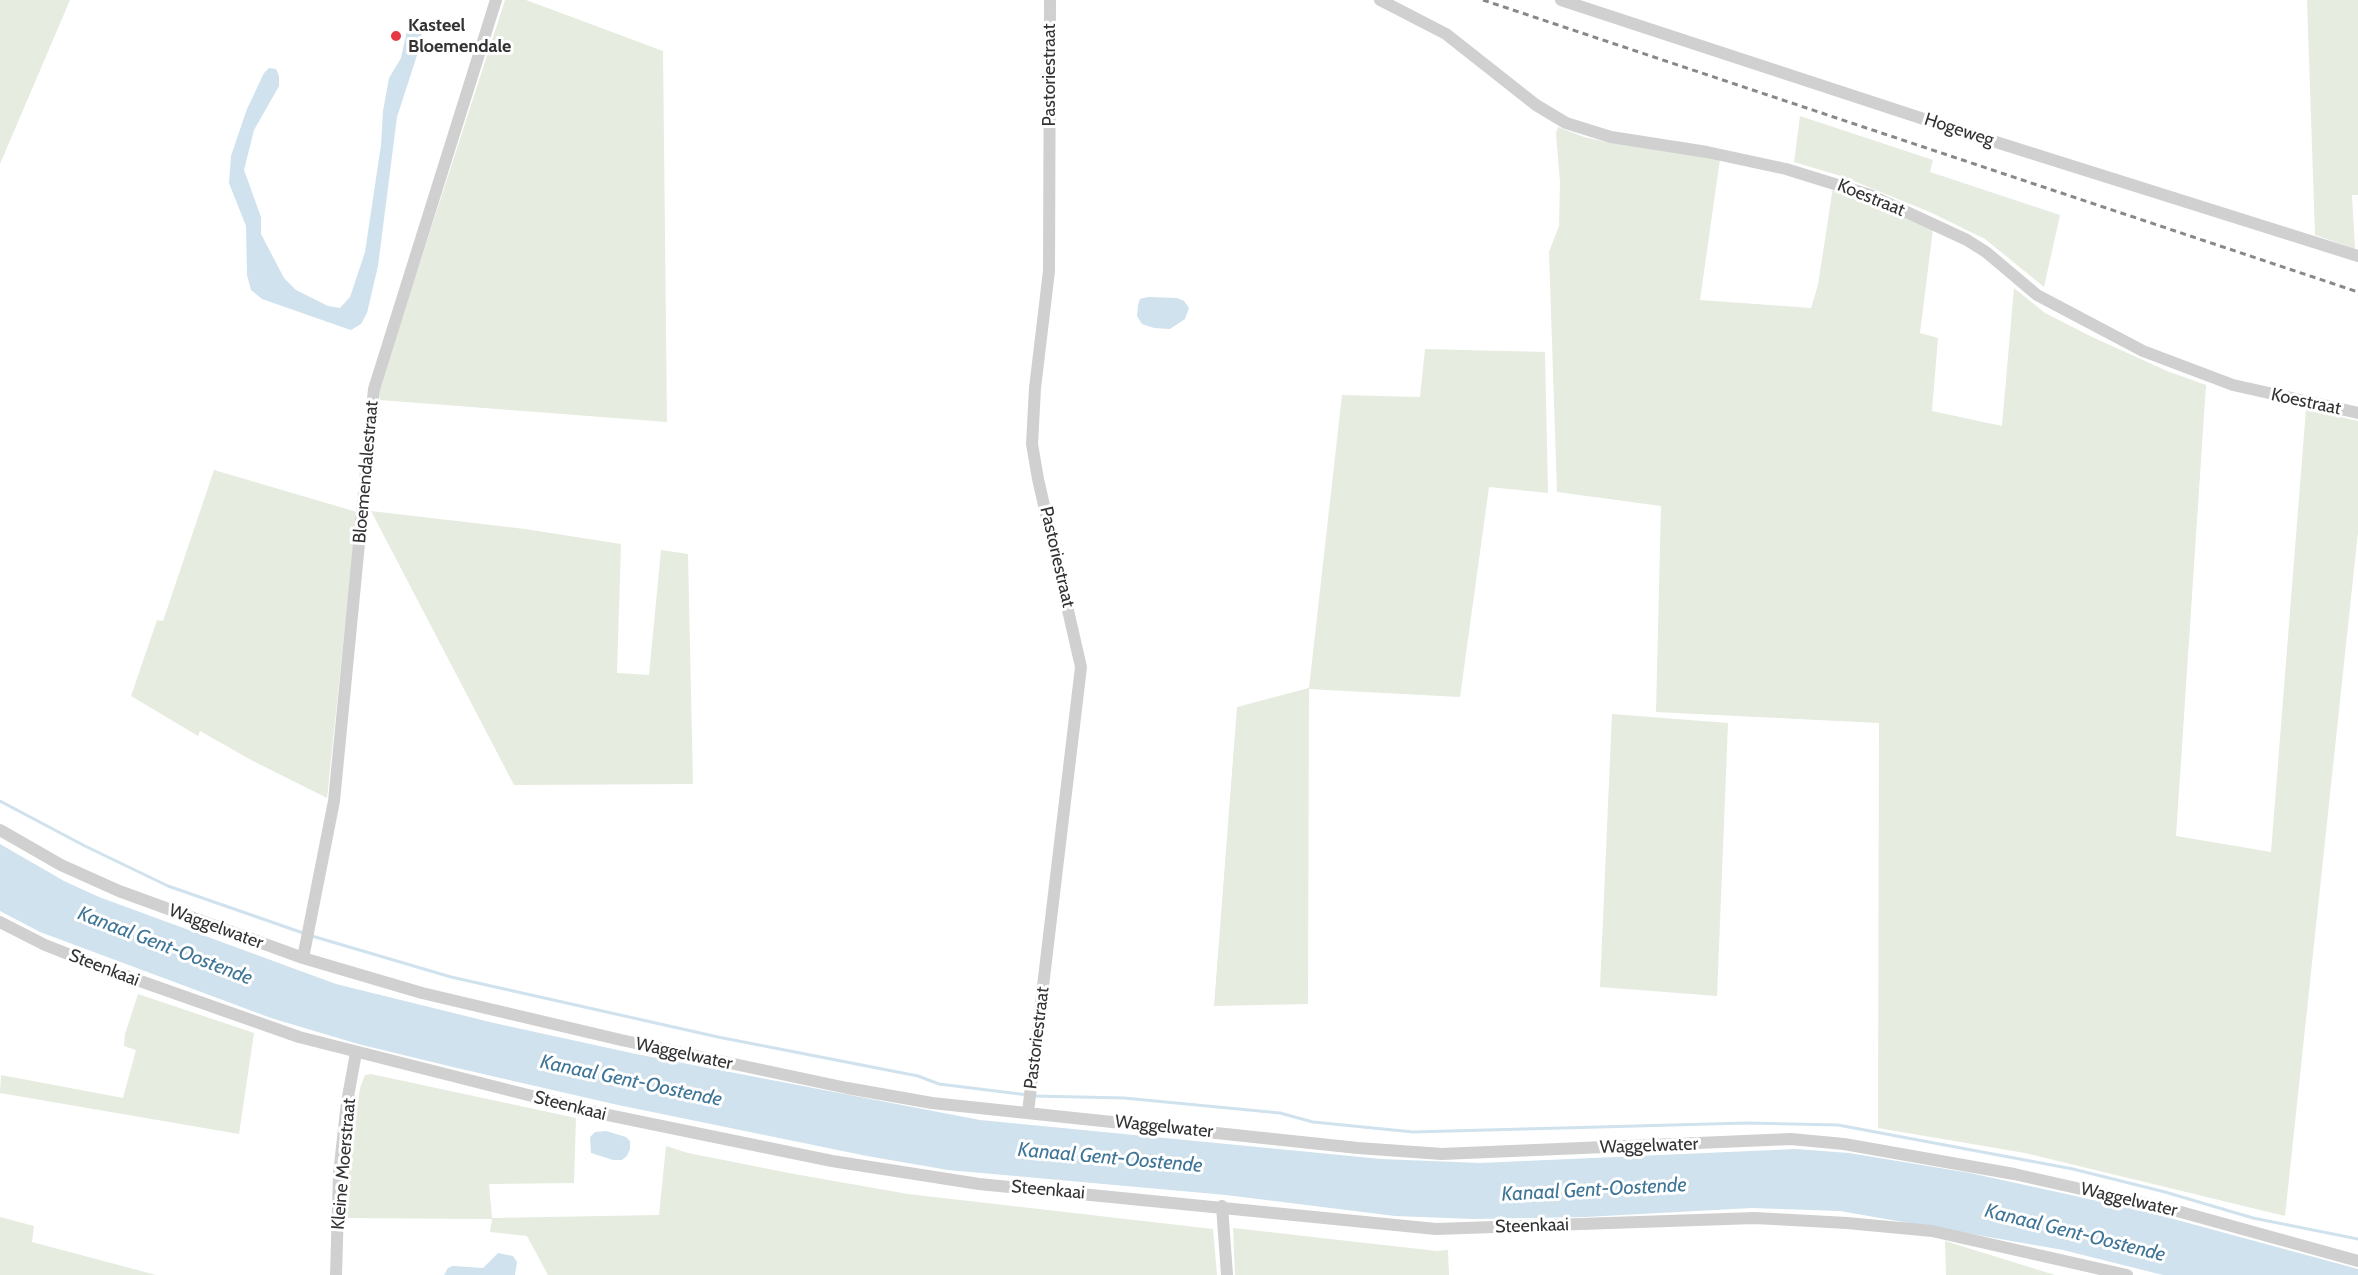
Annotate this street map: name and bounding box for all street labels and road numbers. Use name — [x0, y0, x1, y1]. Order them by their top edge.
street label: Pastoriestraat — [1039, 24, 1061, 126]
street label: Hogeweg — [1922, 109, 1996, 151]
street label: Koestraat — [1834, 175, 1908, 221]
street label: Koestraat — [2269, 384, 2343, 420]
street label: Bloemendalestraat — [349, 400, 383, 544]
street label: Pastoriestraat — [1035, 504, 1079, 610]
street label: Waggelwater — [166, 900, 266, 954]
street label: Steenkaai — [66, 945, 142, 991]
street label: Pastoriestraat — [1020, 986, 1054, 1090]
street label: Waggelwater — [634, 1033, 734, 1075]
street label: Steenkaai — [532, 1087, 608, 1125]
street label: Kleine Moerstraat — [327, 1097, 361, 1231]
street label: Waggelwater — [1114, 1111, 1214, 1143]
street label: Waggelwater — [1599, 1133, 1699, 1159]
street label: Steenkaai — [1010, 1176, 1086, 1204]
street label: Waggelwater — [2079, 1178, 2179, 1222]
street label: Steenkaai — [1495, 1214, 1569, 1238]

